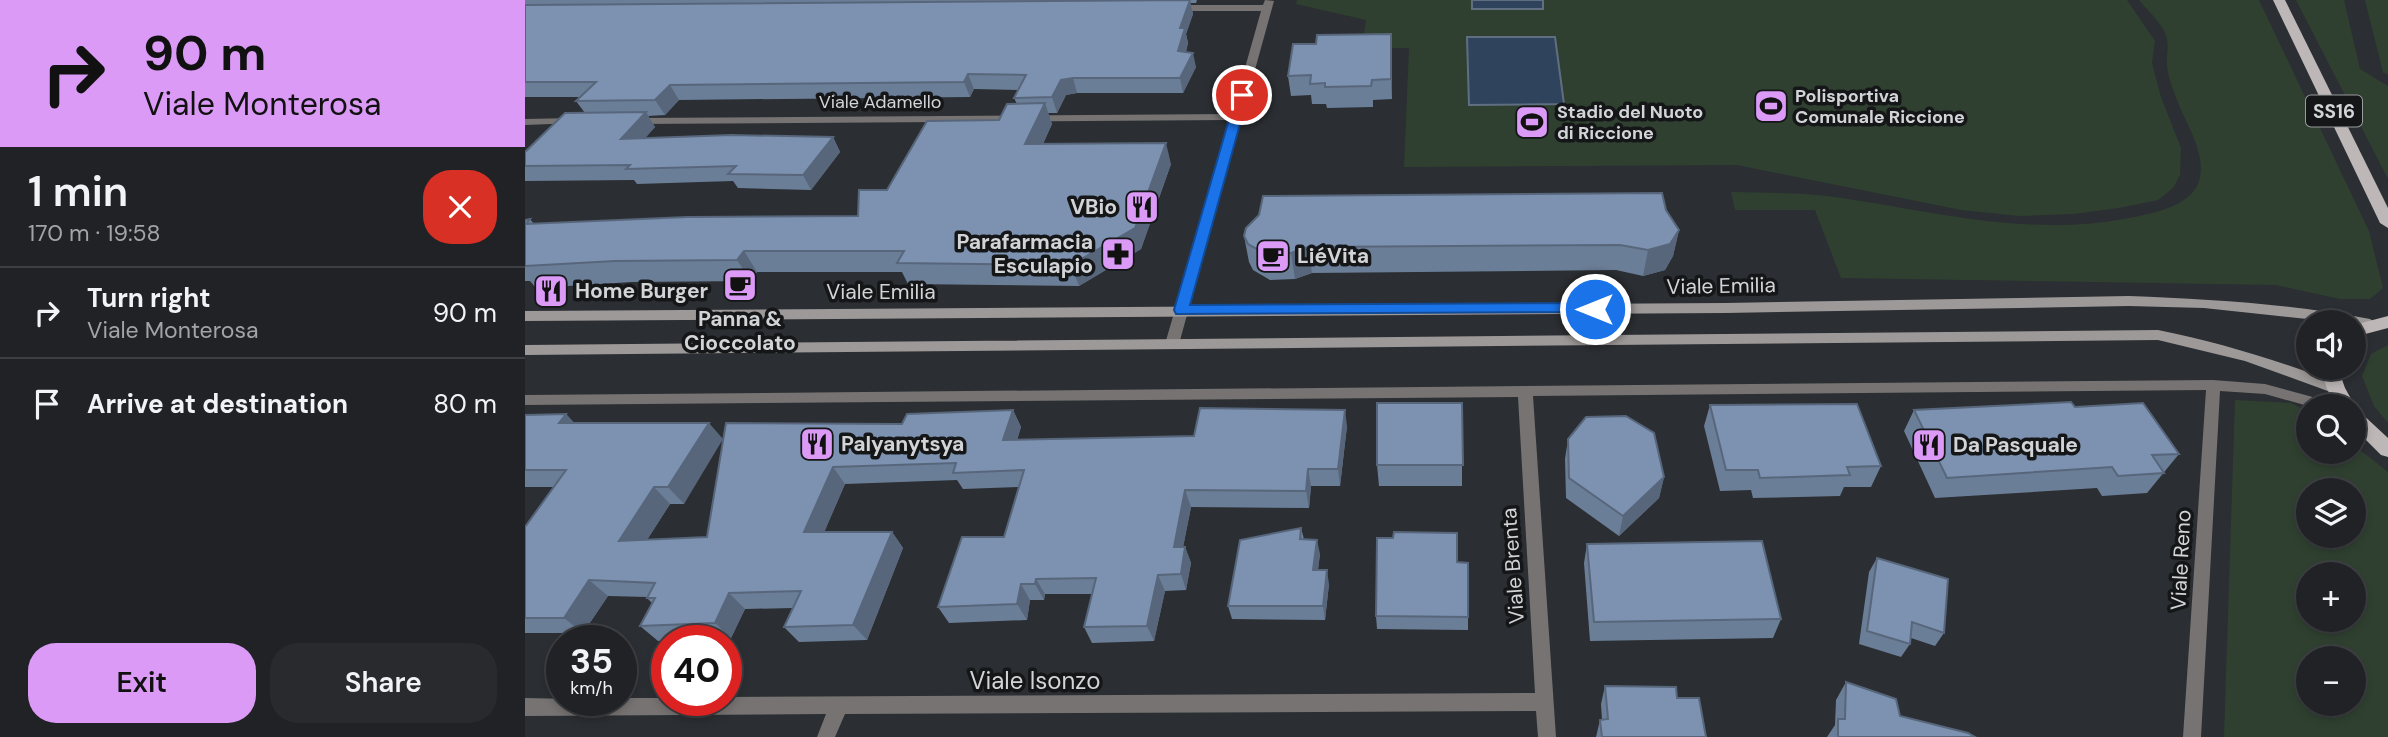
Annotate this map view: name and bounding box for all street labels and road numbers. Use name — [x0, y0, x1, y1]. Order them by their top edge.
street label: Viale Adamello — [819, 90, 941, 114]
road number: SS16 — [2306, 96, 2362, 127]
street label: Viale Emilia — [1666, 271, 1776, 301]
street label: Viale Emilia — [826, 278, 936, 306]
street label: Viale Brenta — [1495, 507, 1531, 625]
street label: Viale Reno — [2164, 509, 2198, 611]
street label: Viale Isonzo — [969, 665, 1101, 696]

